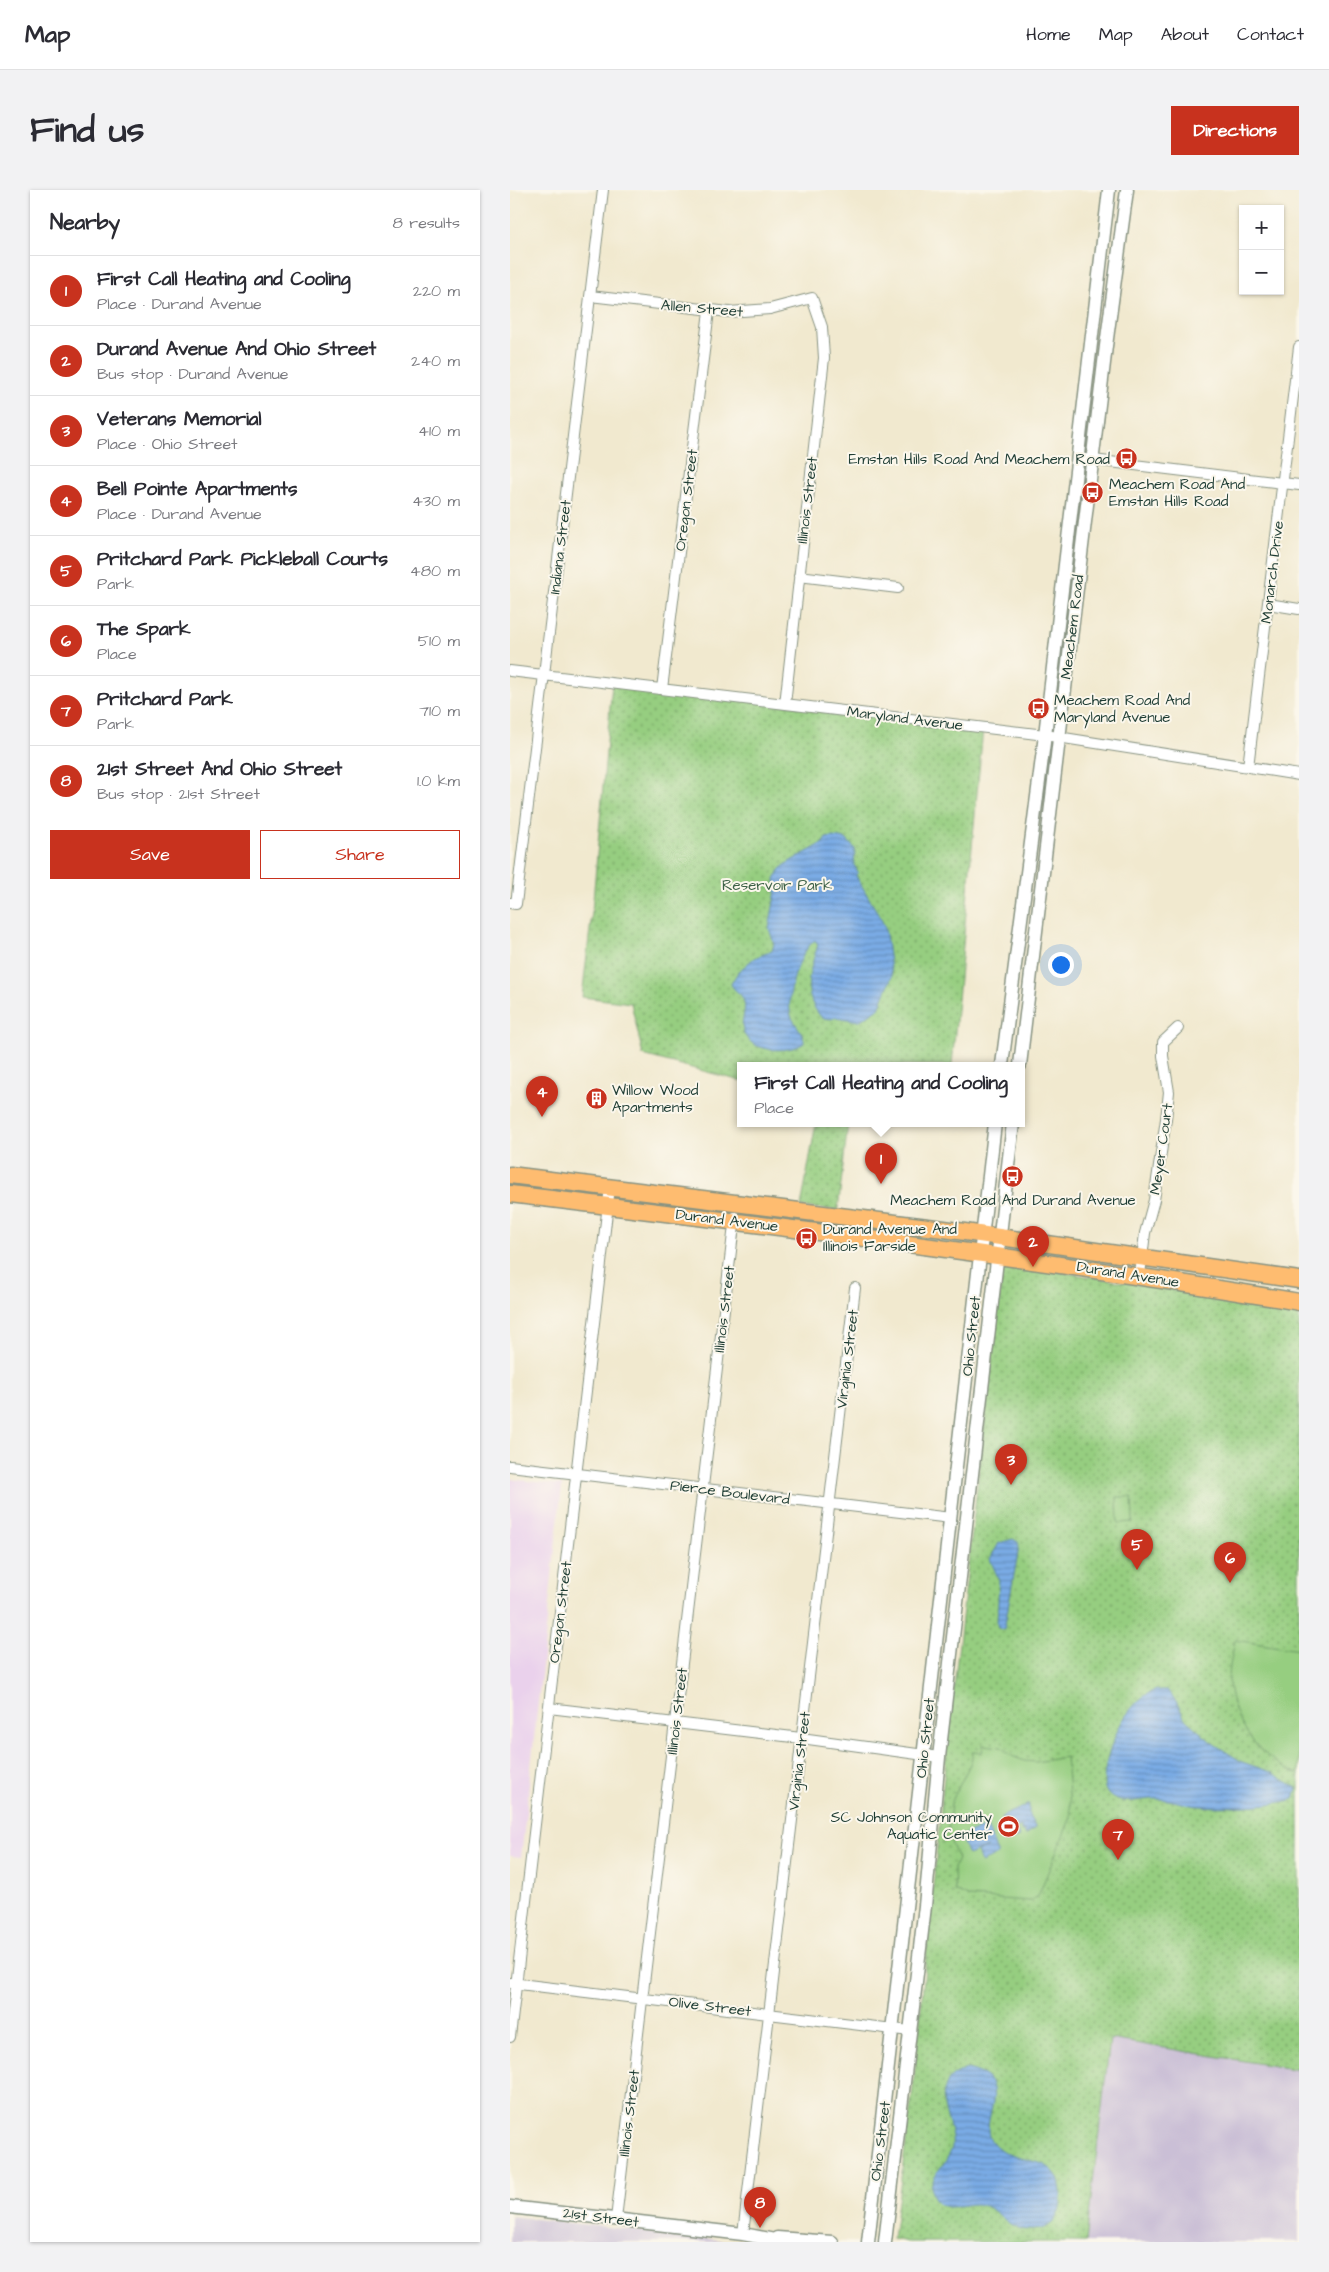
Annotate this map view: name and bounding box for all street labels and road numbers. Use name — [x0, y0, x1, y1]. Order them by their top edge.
street label: Allen Street — [660, 294, 744, 323]
street label: Oregon Street — [670, 448, 704, 552]
street label: Illinois Street — [792, 455, 823, 545]
street label: Indiana Street — [544, 499, 577, 595]
street label: Monarch Drive — [1256, 519, 1289, 625]
street label: Meachem Road — [1056, 573, 1089, 681]
street label: Maryland Avenue — [846, 701, 964, 737]
street label: Meyer Court — [1145, 1102, 1179, 1196]
street label: Durand Avenue — [674, 1204, 779, 1237]
street label: Durand Avenue — [1075, 1256, 1181, 1293]
street label: Illinois Street — [709, 1264, 740, 1354]
street label: Ohio Street — [957, 1295, 986, 1377]
street label: Virginia Street — [831, 1308, 865, 1410]
street label: Pierce Boulevard — [669, 1475, 791, 1510]
street label: Oregon Street — [544, 1560, 578, 1664]
street label: Illinois Street — [662, 1666, 693, 1756]
street label: Ohio Street — [911, 1697, 940, 1779]
street label: Virginia Street — [783, 1710, 817, 1812]
street label: Olive Street — [668, 1991, 752, 2022]
street label: Illinois Street — [614, 2068, 645, 2158]
street label: Ohio Street — [865, 2100, 896, 2182]
street label: 21st Street — [562, 2202, 640, 2233]

